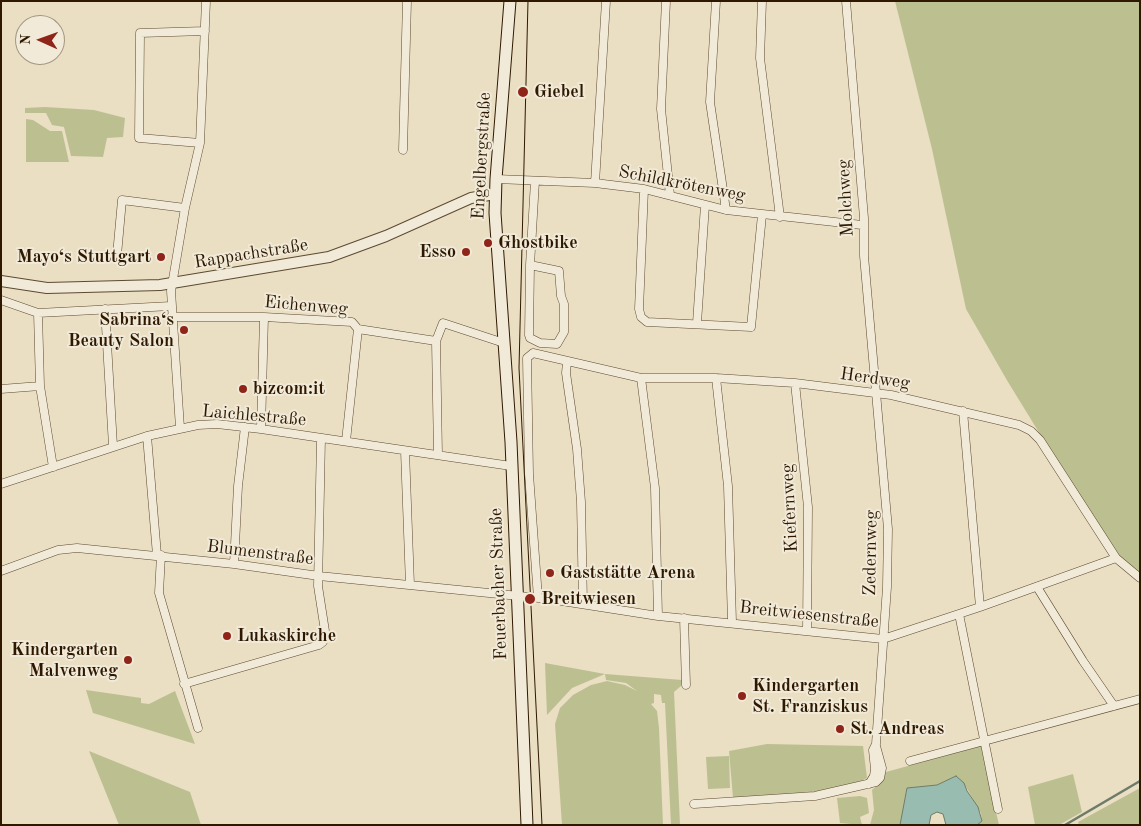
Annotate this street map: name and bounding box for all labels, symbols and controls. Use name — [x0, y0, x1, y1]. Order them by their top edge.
north arrow — [15, 15, 65, 65]
text: N — [19, 34, 33, 45]
place label: Giebel — [534, 81, 584, 103]
marker: Giebel — [516, 85, 530, 99]
street label: Engelbergstraße — [468, 92, 496, 220]
street label: Molchweg — [833, 159, 859, 237]
street label: Schildkrötenweg — [617, 161, 747, 207]
place label: Ghostbike — [498, 232, 578, 254]
street label: Rappachstraße — [192, 234, 310, 274]
marker: Ghostbike — [482, 237, 494, 249]
place label: Esso — [419, 241, 456, 263]
place label: Mayo‘s Stuttgart — [17, 246, 151, 268]
marker: Esso — [460, 246, 472, 258]
marker: Mayo‘s Stuttgart — [155, 251, 167, 263]
street label: Eichenweg — [263, 292, 349, 320]
place label: Sabrina‘s Beauty Salon — [68, 309, 174, 352]
marker: Sabrina‘s Beauty Salon — [178, 324, 190, 336]
street label: Herdweg — [839, 363, 911, 395]
place label: bizcom:it — [253, 378, 325, 400]
marker: bizcom:it — [237, 383, 249, 395]
street label: Laichlestraße — [201, 401, 307, 431]
street label: Kiefernweg — [777, 463, 803, 553]
street label: Feuerbacher Straße — [486, 507, 512, 661]
street label: Zedernweg — [859, 510, 883, 596]
street label: Blumenstraße — [205, 536, 315, 570]
place label: Gaststätte Arena — [560, 562, 696, 584]
marker: Gaststätte Arena — [544, 567, 556, 579]
place label: Breitwiesen — [541, 588, 636, 610]
marker: Breitwiesen — [523, 592, 537, 606]
street label: Breitwiesenstraße — [738, 597, 880, 633]
place label: Lukaskirche — [237, 625, 336, 647]
marker: Lukaskirche — [221, 630, 233, 642]
place label: Kindergarten Malvenweg — [11, 639, 118, 682]
marker: Kindergarten Malvenweg — [122, 654, 134, 666]
place label: Kindergarten St. Franziskus — [752, 675, 868, 718]
marker: Kindergarten St. Franziskus — [736, 690, 748, 702]
place label: St. Andreas — [850, 718, 944, 740]
marker: St. Andreas — [834, 723, 846, 735]

